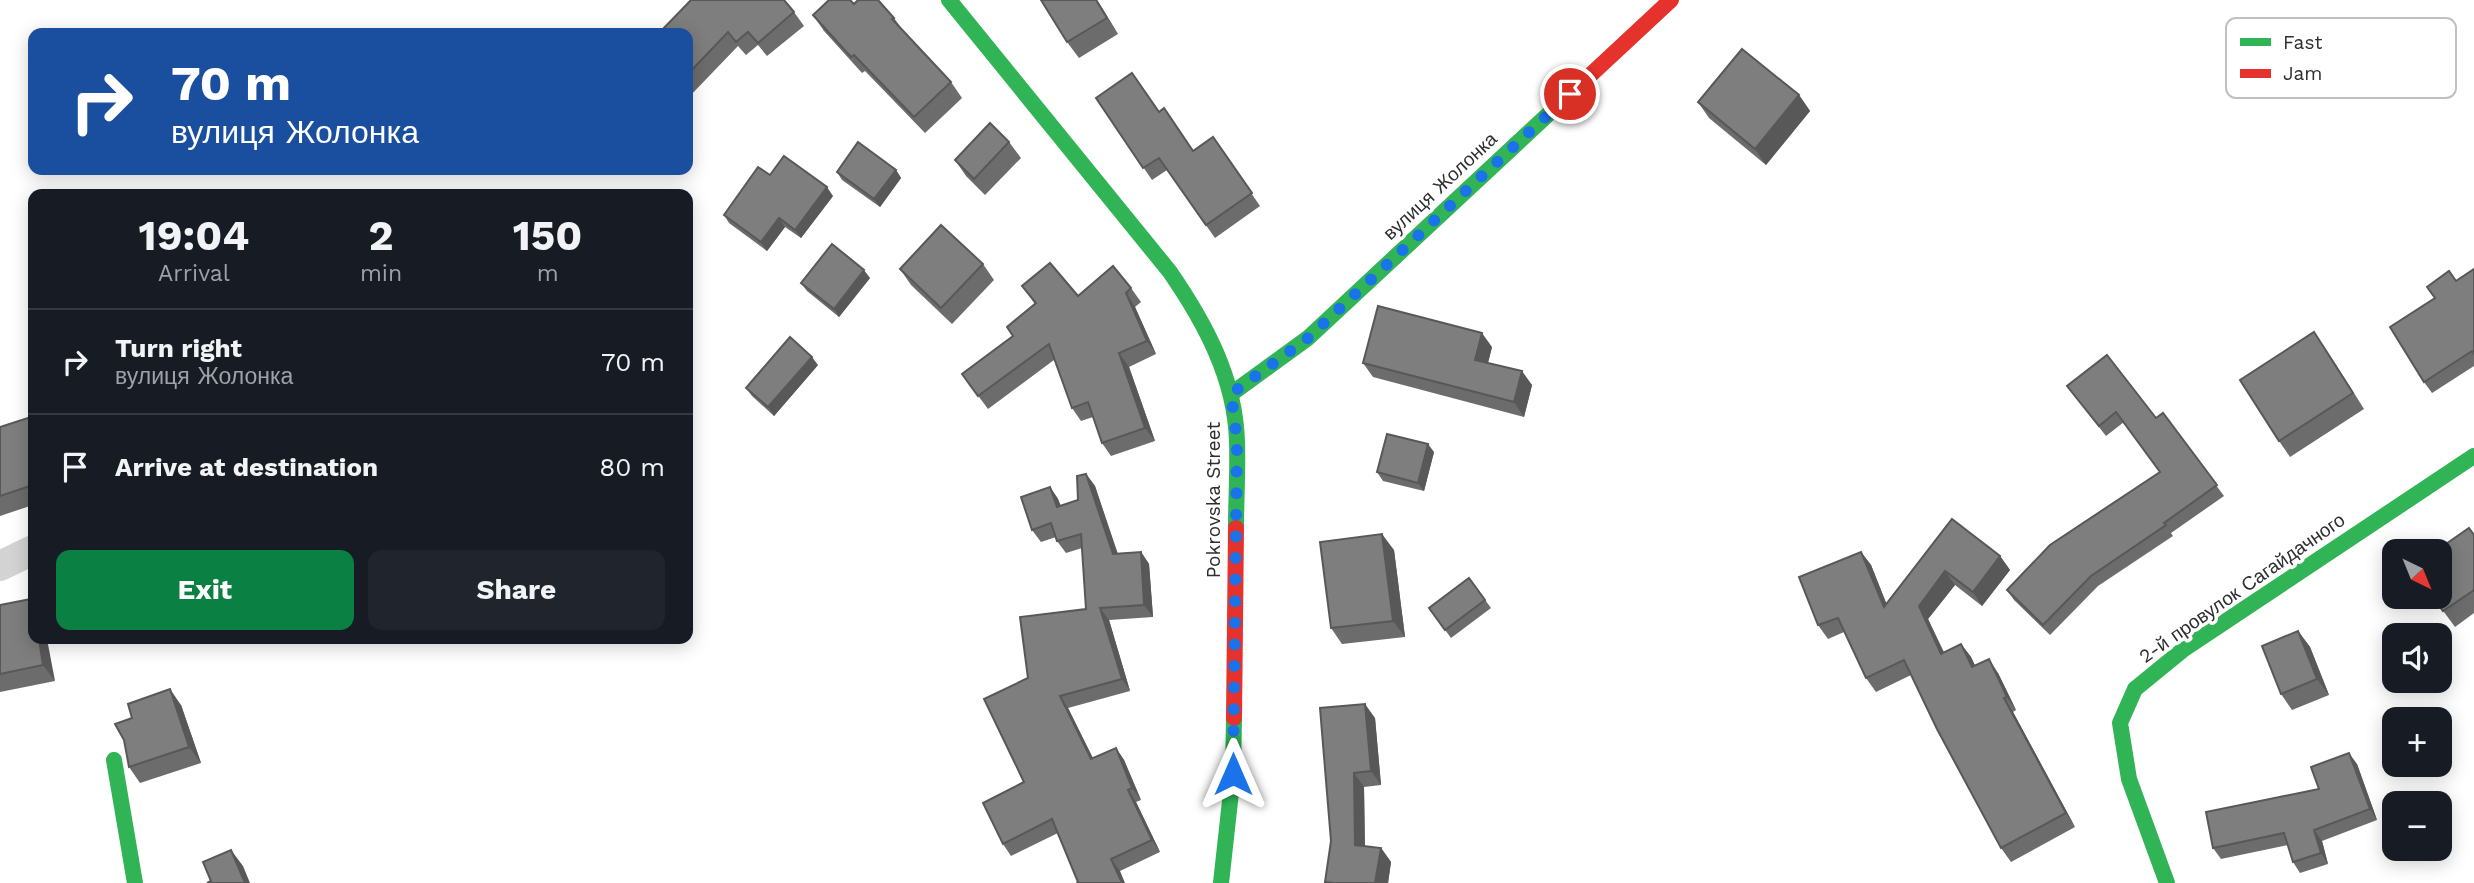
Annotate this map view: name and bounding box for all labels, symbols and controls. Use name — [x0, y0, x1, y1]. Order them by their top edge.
legend — [2226, 18, 2456, 98]
text: Fast — [2283, 31, 2322, 54]
text: 70 m — [171, 54, 291, 112]
icon: right — [56, 56, 147, 147]
text: Jam — [2283, 62, 2322, 85]
pin — [1540, 64, 1600, 124]
icon: arrive — [1551, 75, 1589, 113]
text: вулиця Жолонка — [171, 113, 419, 151]
street label: вулиця Жолонка — [1378, 127, 1502, 245]
text: 19:04 — [139, 211, 249, 260]
text: 2 — [369, 211, 394, 260]
text: 150 — [513, 211, 582, 260]
text: Arrival — [158, 260, 230, 287]
text: min — [360, 260, 402, 287]
text: m — [537, 260, 559, 287]
text: Turn right — [115, 333, 242, 363]
icon: right — [56, 343, 94, 381]
text: 70 m — [601, 347, 665, 377]
text: вулиця Жолонка — [115, 363, 293, 390]
street label: Pokrovska Street — [1202, 422, 1225, 578]
icon: arrive — [56, 448, 94, 486]
text: Arrive at destination — [115, 452, 378, 482]
text: 80 m — [599, 452, 665, 482]
street label: 2-й провулок Сагайдачного — [2135, 508, 2349, 668]
north arrow — [2382, 539, 2452, 609]
map controls — [2382, 539, 2452, 861]
button: Exit — [56, 550, 354, 630]
button: Share — [368, 550, 665, 630]
button: sound — [2382, 623, 2452, 693]
button: + — [2382, 707, 2452, 777]
position arrow — [1196, 737, 1270, 811]
button: − — [2382, 791, 2452, 861]

